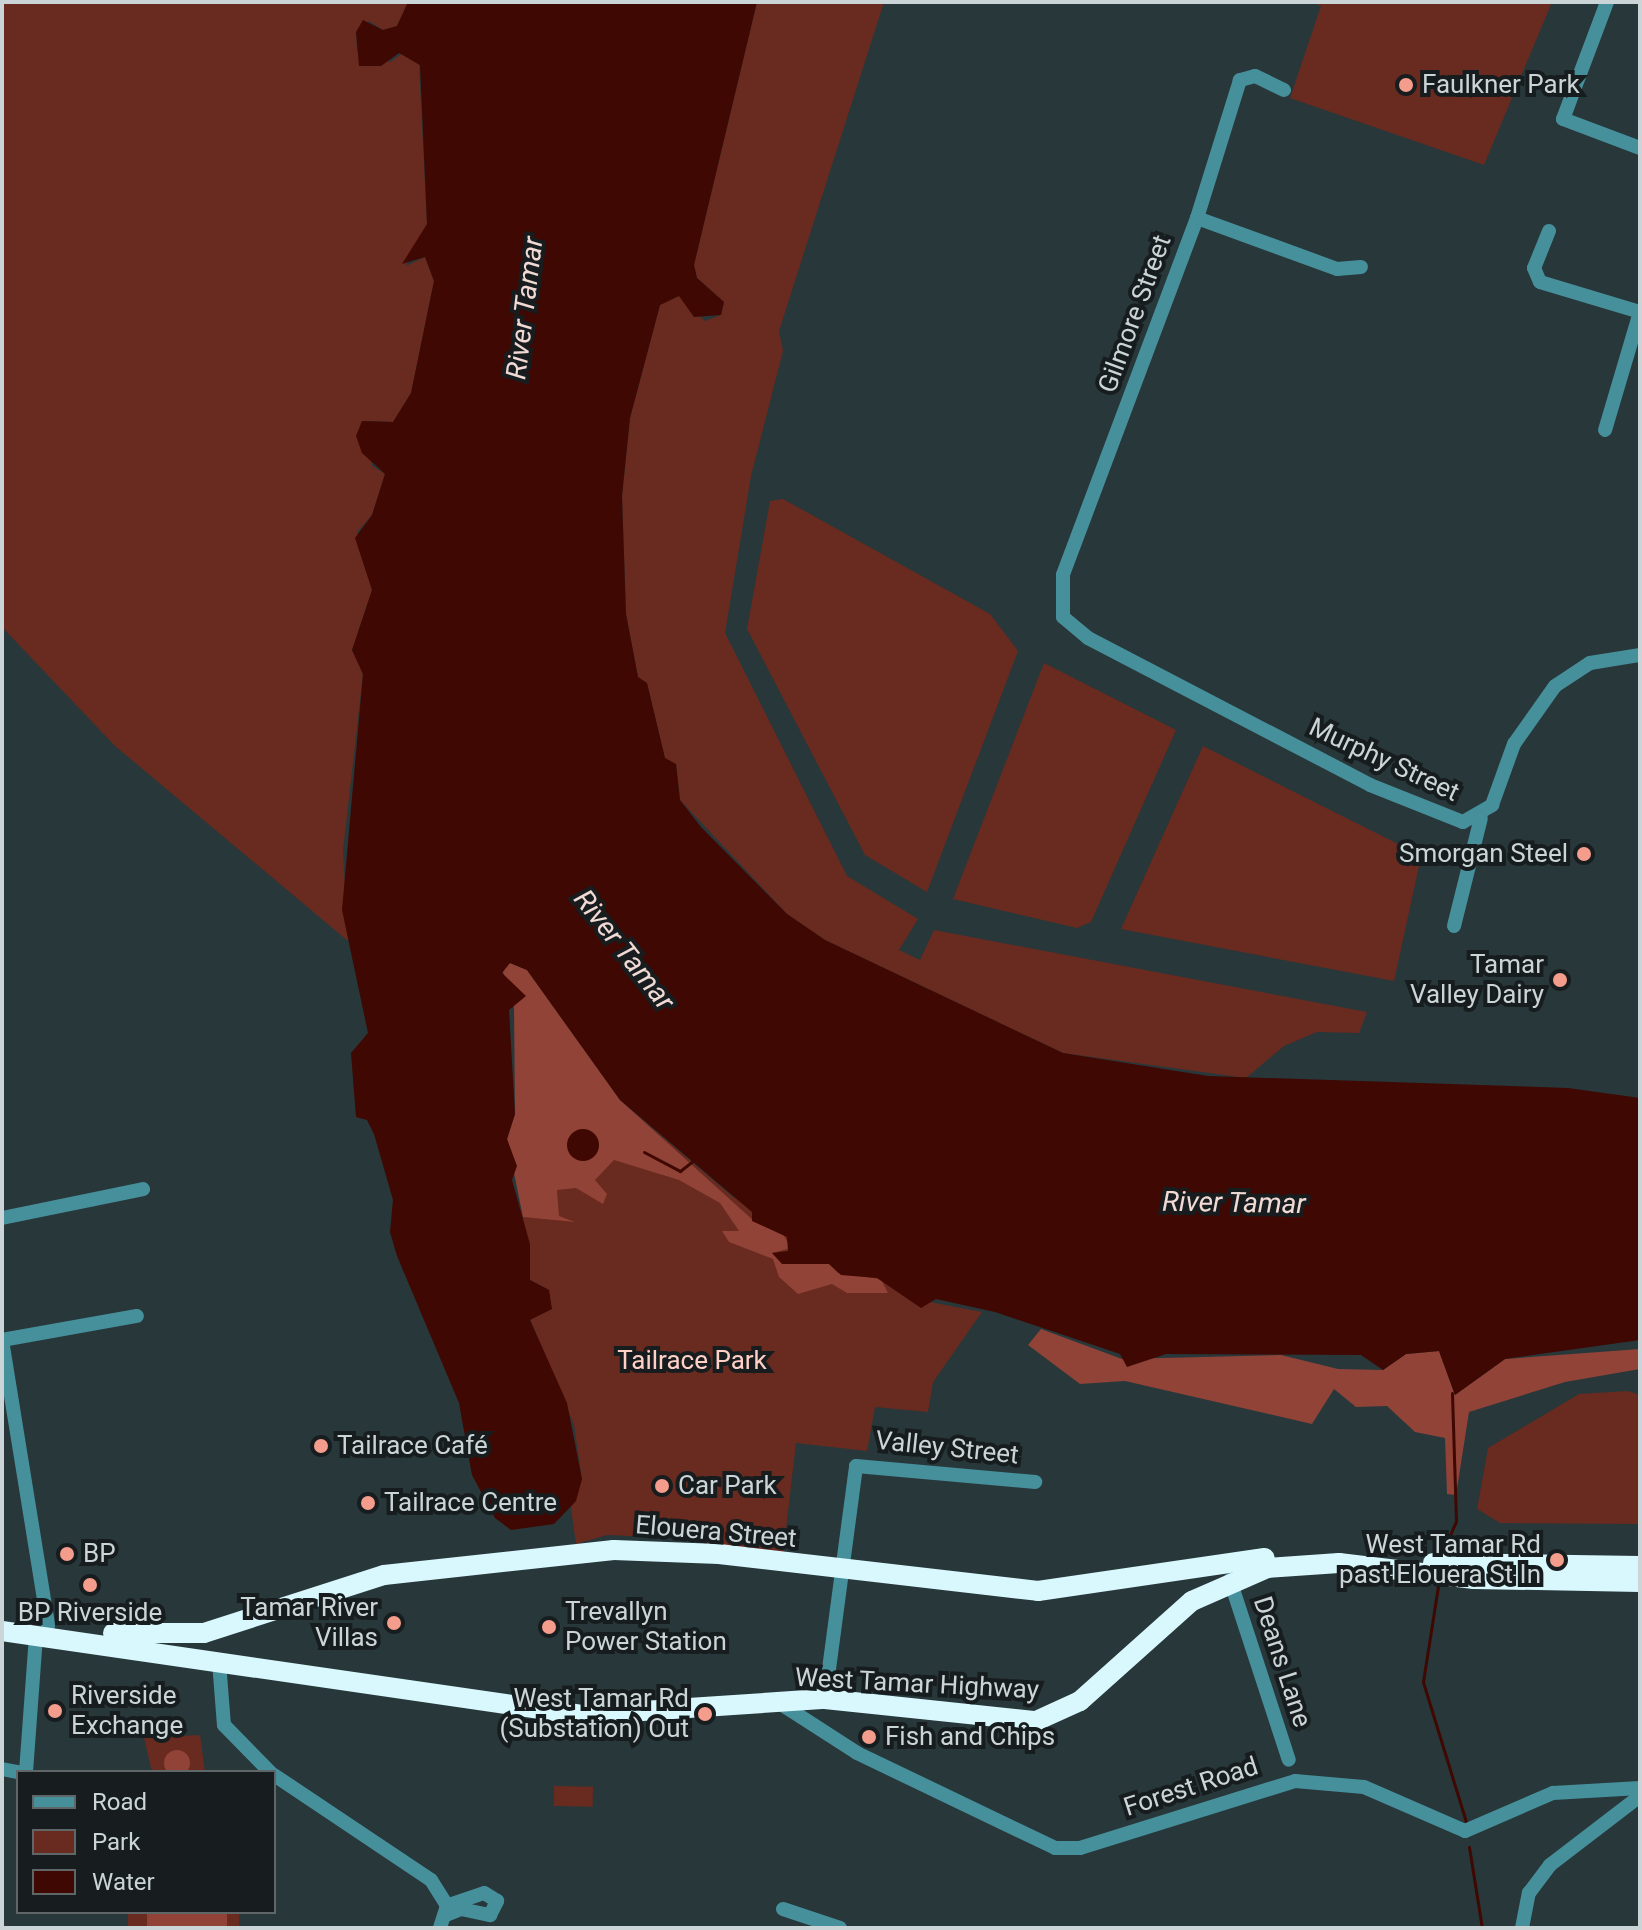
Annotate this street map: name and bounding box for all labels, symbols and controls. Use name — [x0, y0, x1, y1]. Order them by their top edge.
place label: Faulkner Park — [1422, 69, 1580, 101]
marker: Faulkner Park — [1397, 76, 1415, 94]
street label: Gilmore Street — [1092, 231, 1178, 397]
water label: River Tamar — [500, 234, 550, 382]
street label: Murphy Street — [1304, 712, 1464, 808]
place label: Smorgan Steel — [1399, 838, 1568, 870]
marker: Smorgan Steel — [1575, 845, 1593, 863]
water label: River Tamar — [566, 883, 682, 1017]
place label: Tamar Valley Dairy — [1410, 949, 1544, 1010]
marker: Tamar Valley Dairy — [1551, 971, 1569, 989]
water label: River Tamar — [1162, 1185, 1306, 1221]
park label: Tailrace Park — [617, 1345, 767, 1377]
street label: Valley Street — [874, 1425, 1020, 1471]
place label: Tailrace Café — [337, 1430, 488, 1462]
marker: Tailrace Café — [312, 1437, 330, 1455]
place label: Car Park — [678, 1470, 777, 1502]
marker: Car Park — [653, 1477, 671, 1495]
place label: Tailrace Centre — [384, 1487, 557, 1519]
marker: Tailrace Centre — [359, 1494, 377, 1512]
street label: Elouera Street — [634, 1509, 798, 1555]
place label: West Tamar Rd past Elouera St In — [1339, 1529, 1541, 1590]
place label: BP — [83, 1538, 116, 1570]
marker: BP — [58, 1545, 76, 1563]
marker: West Tamar Rd past Elouera St In — [1548, 1551, 1566, 1569]
marker: BP Riverside — [81, 1576, 99, 1594]
place label: Tamar River Villas — [240, 1592, 378, 1654]
street label: Deans Lane — [1246, 1593, 1318, 1731]
place label: Trevallyn Power Station — [565, 1596, 727, 1658]
place label: BP Riverside — [18, 1597, 162, 1629]
marker: Tamar River Villas — [385, 1614, 403, 1632]
marker: Trevallyn Power Station — [540, 1618, 558, 1636]
street label: West Tamar Highway — [794, 1662, 1040, 1706]
place label: Riverside Exchange — [71, 1680, 183, 1742]
place label: West Tamar Rd (Substation) Out — [499, 1683, 689, 1744]
marker: Riverside Exchange — [46, 1702, 64, 1720]
marker: West Tamar Rd (Substation) Out — [696, 1705, 714, 1723]
place label: Fish and Chips — [885, 1721, 1055, 1753]
marker: Fish and Chips — [860, 1728, 878, 1746]
street label: Forest Road — [1120, 1751, 1262, 1823]
legend — [16, 1770, 276, 1914]
text: Road — [92, 1788, 147, 1816]
text: Park — [92, 1828, 140, 1856]
text: Water — [92, 1868, 155, 1896]

